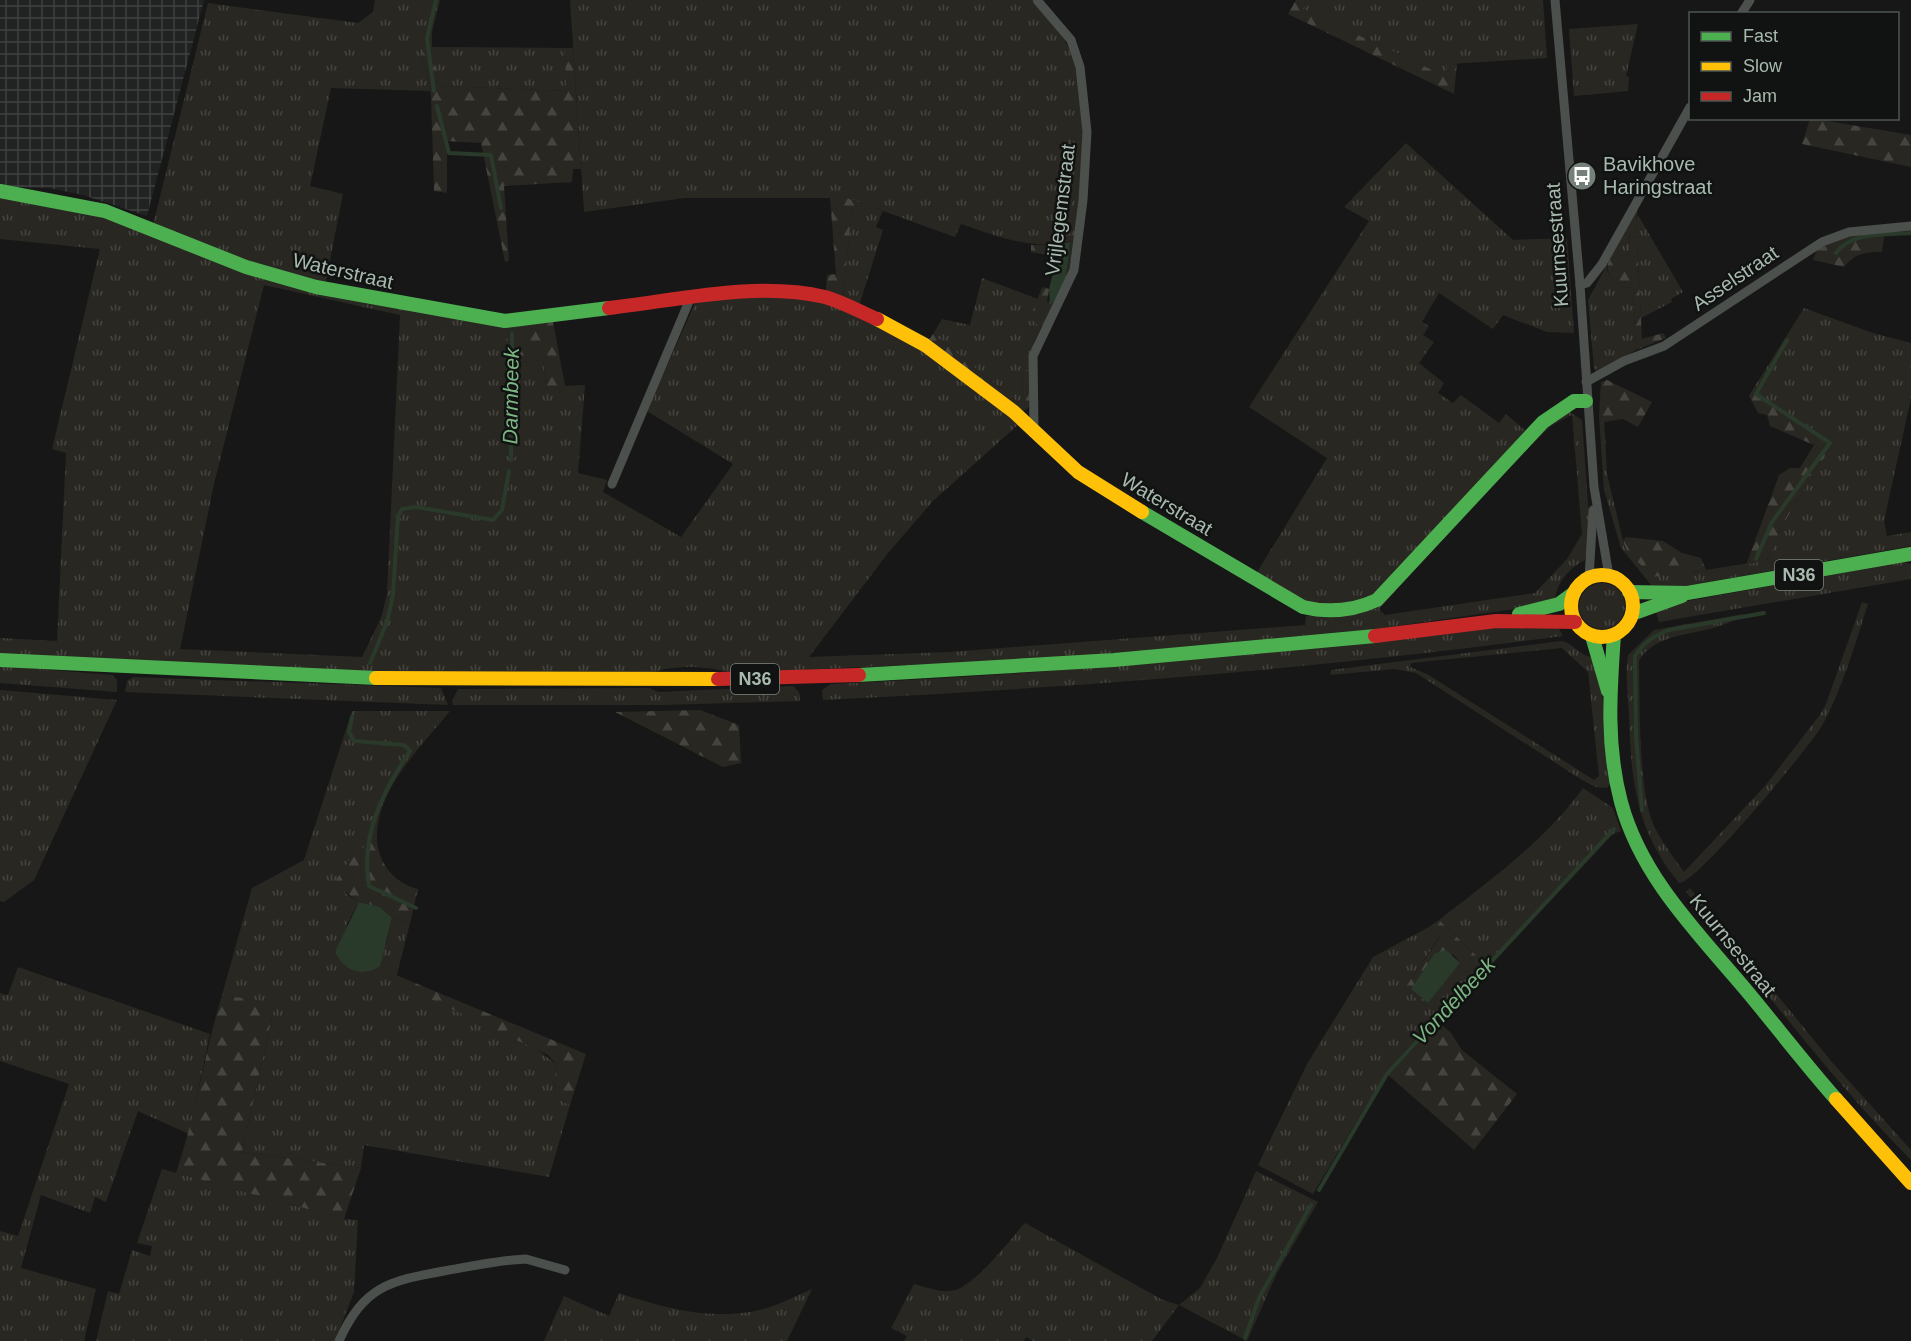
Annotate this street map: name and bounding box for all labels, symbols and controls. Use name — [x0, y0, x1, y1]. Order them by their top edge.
legend — [1689, 12, 1899, 120]
text: Fast — [1743, 26, 1778, 46]
text: Slow — [1743, 56, 1783, 76]
text: Jam — [1743, 86, 1777, 106]
street label: Vrijlegemstraat — [1041, 142, 1079, 277]
place label: Bavikhove Haringstraat — [1603, 153, 1712, 198]
bus stop icon: Bavikhove Haringstraat — [1566, 160, 1598, 192]
street label: Kuurnsestraat — [1542, 182, 1572, 308]
street label: Asselstraat — [1688, 241, 1783, 315]
street label: Waterstraat — [291, 249, 396, 293]
water label: Darmbeek — [498, 346, 523, 445]
street label: Waterstraat — [1117, 468, 1217, 540]
road number: N36 — [1775, 560, 1823, 590]
road number: N36 — [731, 664, 779, 694]
street label: Kuurnsestraat — [1685, 890, 1781, 1001]
water label: Vondelbeek — [1408, 951, 1501, 1049]

